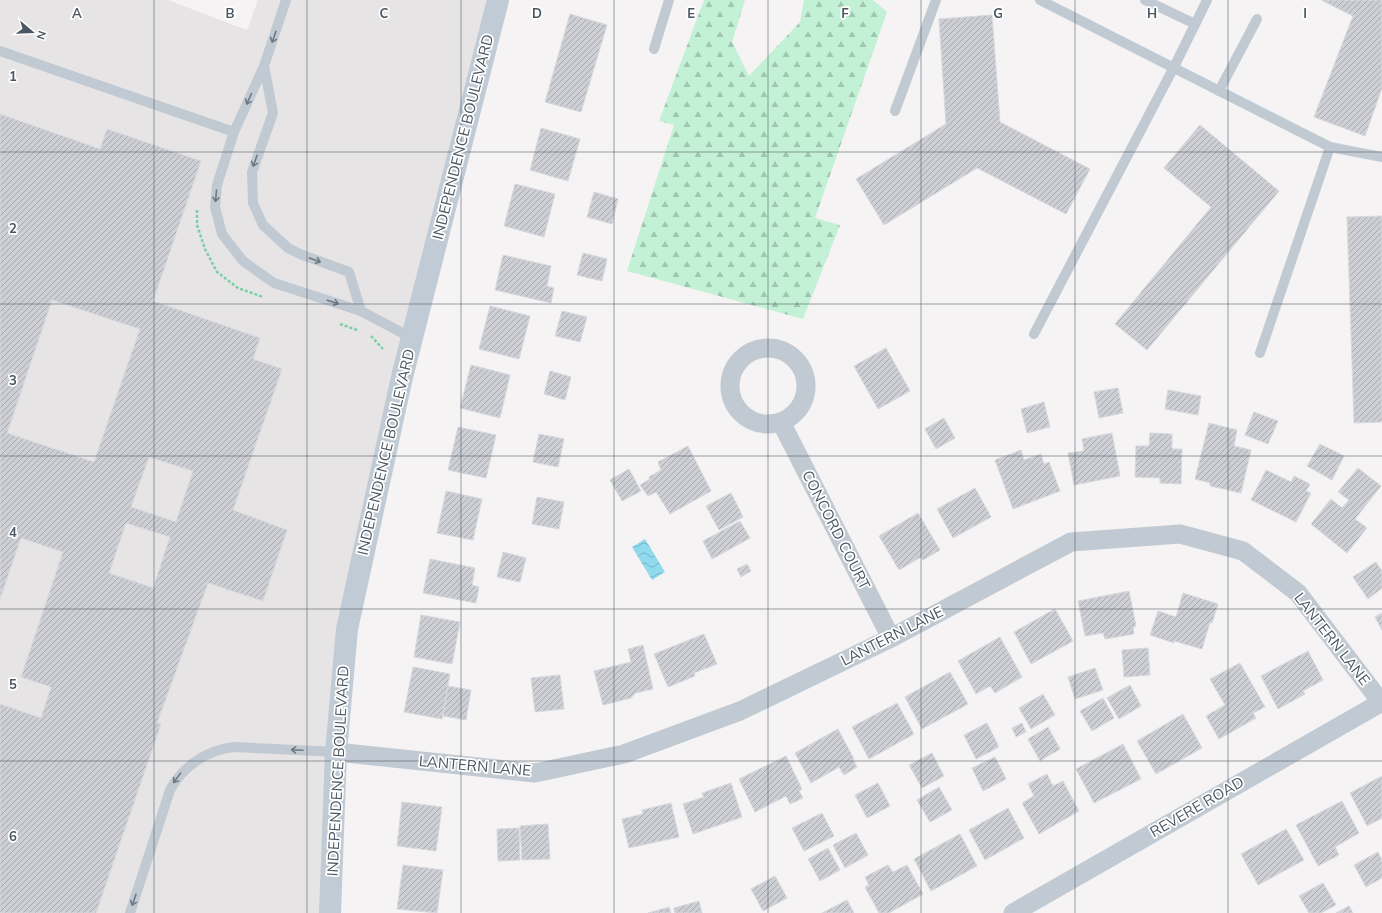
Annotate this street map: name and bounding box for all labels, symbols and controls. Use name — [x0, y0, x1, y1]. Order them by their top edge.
text: A — [72, 5, 82, 21]
text: B — [226, 5, 235, 21]
text: C — [380, 5, 389, 21]
text: D — [532, 5, 542, 21]
text: E — [687, 5, 695, 21]
text: F — [841, 5, 849, 21]
text: G — [993, 5, 1003, 21]
text: H — [1147, 5, 1157, 21]
text: I — [1303, 5, 1307, 21]
north arrow — [12, 12, 52, 52]
text: N — [33, 29, 49, 41]
one-way arrow — [269, 30, 277, 42]
street label: INDEPENDENCE BOULEVARD — [428, 32, 497, 242]
text: 1 — [9, 68, 17, 84]
one-way arrow — [245, 93, 252, 105]
one-way arrow — [251, 155, 259, 167]
one-way arrow — [213, 189, 220, 202]
text: 2 — [9, 220, 17, 236]
one-way arrow — [308, 256, 320, 264]
one-way arrow — [326, 299, 339, 306]
street label: INDEPENDENCE BOULEVARD — [353, 347, 419, 557]
text: 3 — [9, 372, 17, 388]
street label: CONCORD COURT — [798, 467, 875, 593]
text: 4 — [9, 524, 17, 540]
street label: LANTERN LANE — [1290, 589, 1375, 689]
street label: LANTERN LANE — [837, 601, 946, 670]
street label: INDEPENDENCE BOULEVARD — [322, 665, 353, 877]
text: 5 — [9, 676, 17, 692]
one-way arrow — [291, 747, 304, 754]
street label: LANTERN LANE — [418, 751, 532, 780]
street label: REVERE ROAD — [1146, 772, 1247, 841]
one-way arrow — [173, 773, 181, 784]
text: 6 — [9, 828, 17, 844]
one-way arrow — [130, 894, 137, 907]

